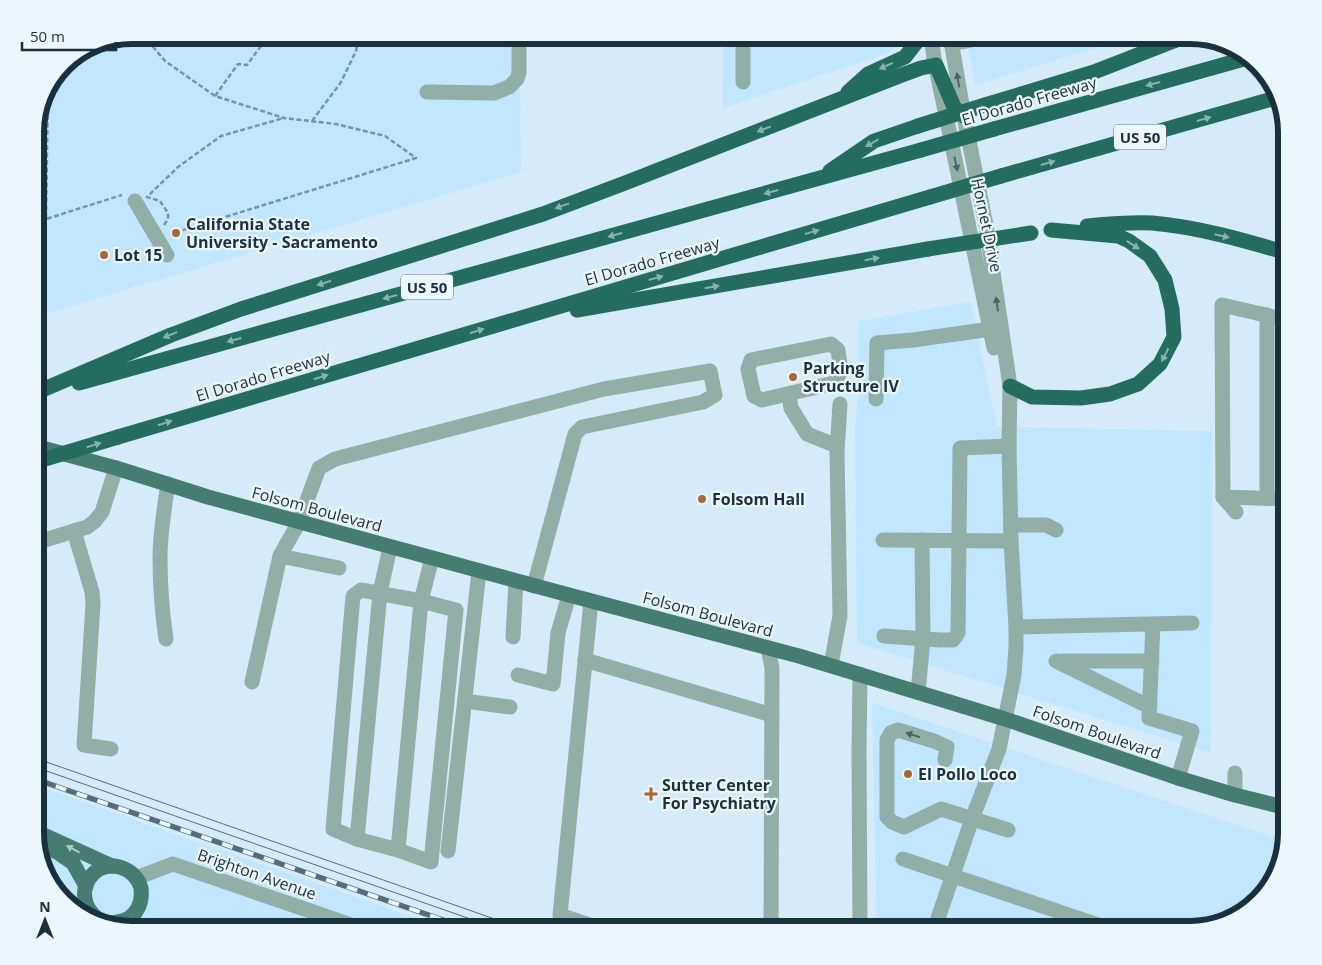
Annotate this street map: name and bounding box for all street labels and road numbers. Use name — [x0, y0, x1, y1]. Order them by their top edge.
street label: El Dorado Freeway — [959, 71, 1100, 131]
road number: US 50 — [1114, 124, 1166, 150]
street label: Hornet Drive — [966, 176, 1008, 274]
street label: El Dorado Freeway — [582, 231, 723, 291]
road number: US 50 — [401, 274, 453, 300]
street label: El Dorado Freeway — [193, 345, 334, 407]
street label: Folsom Boulevard — [249, 481, 385, 537]
street label: Folsom Boulevard — [640, 586, 776, 642]
street label: Folsom Boulevard — [1030, 700, 1164, 764]
street label: Brighton Avenue — [195, 843, 319, 905]

